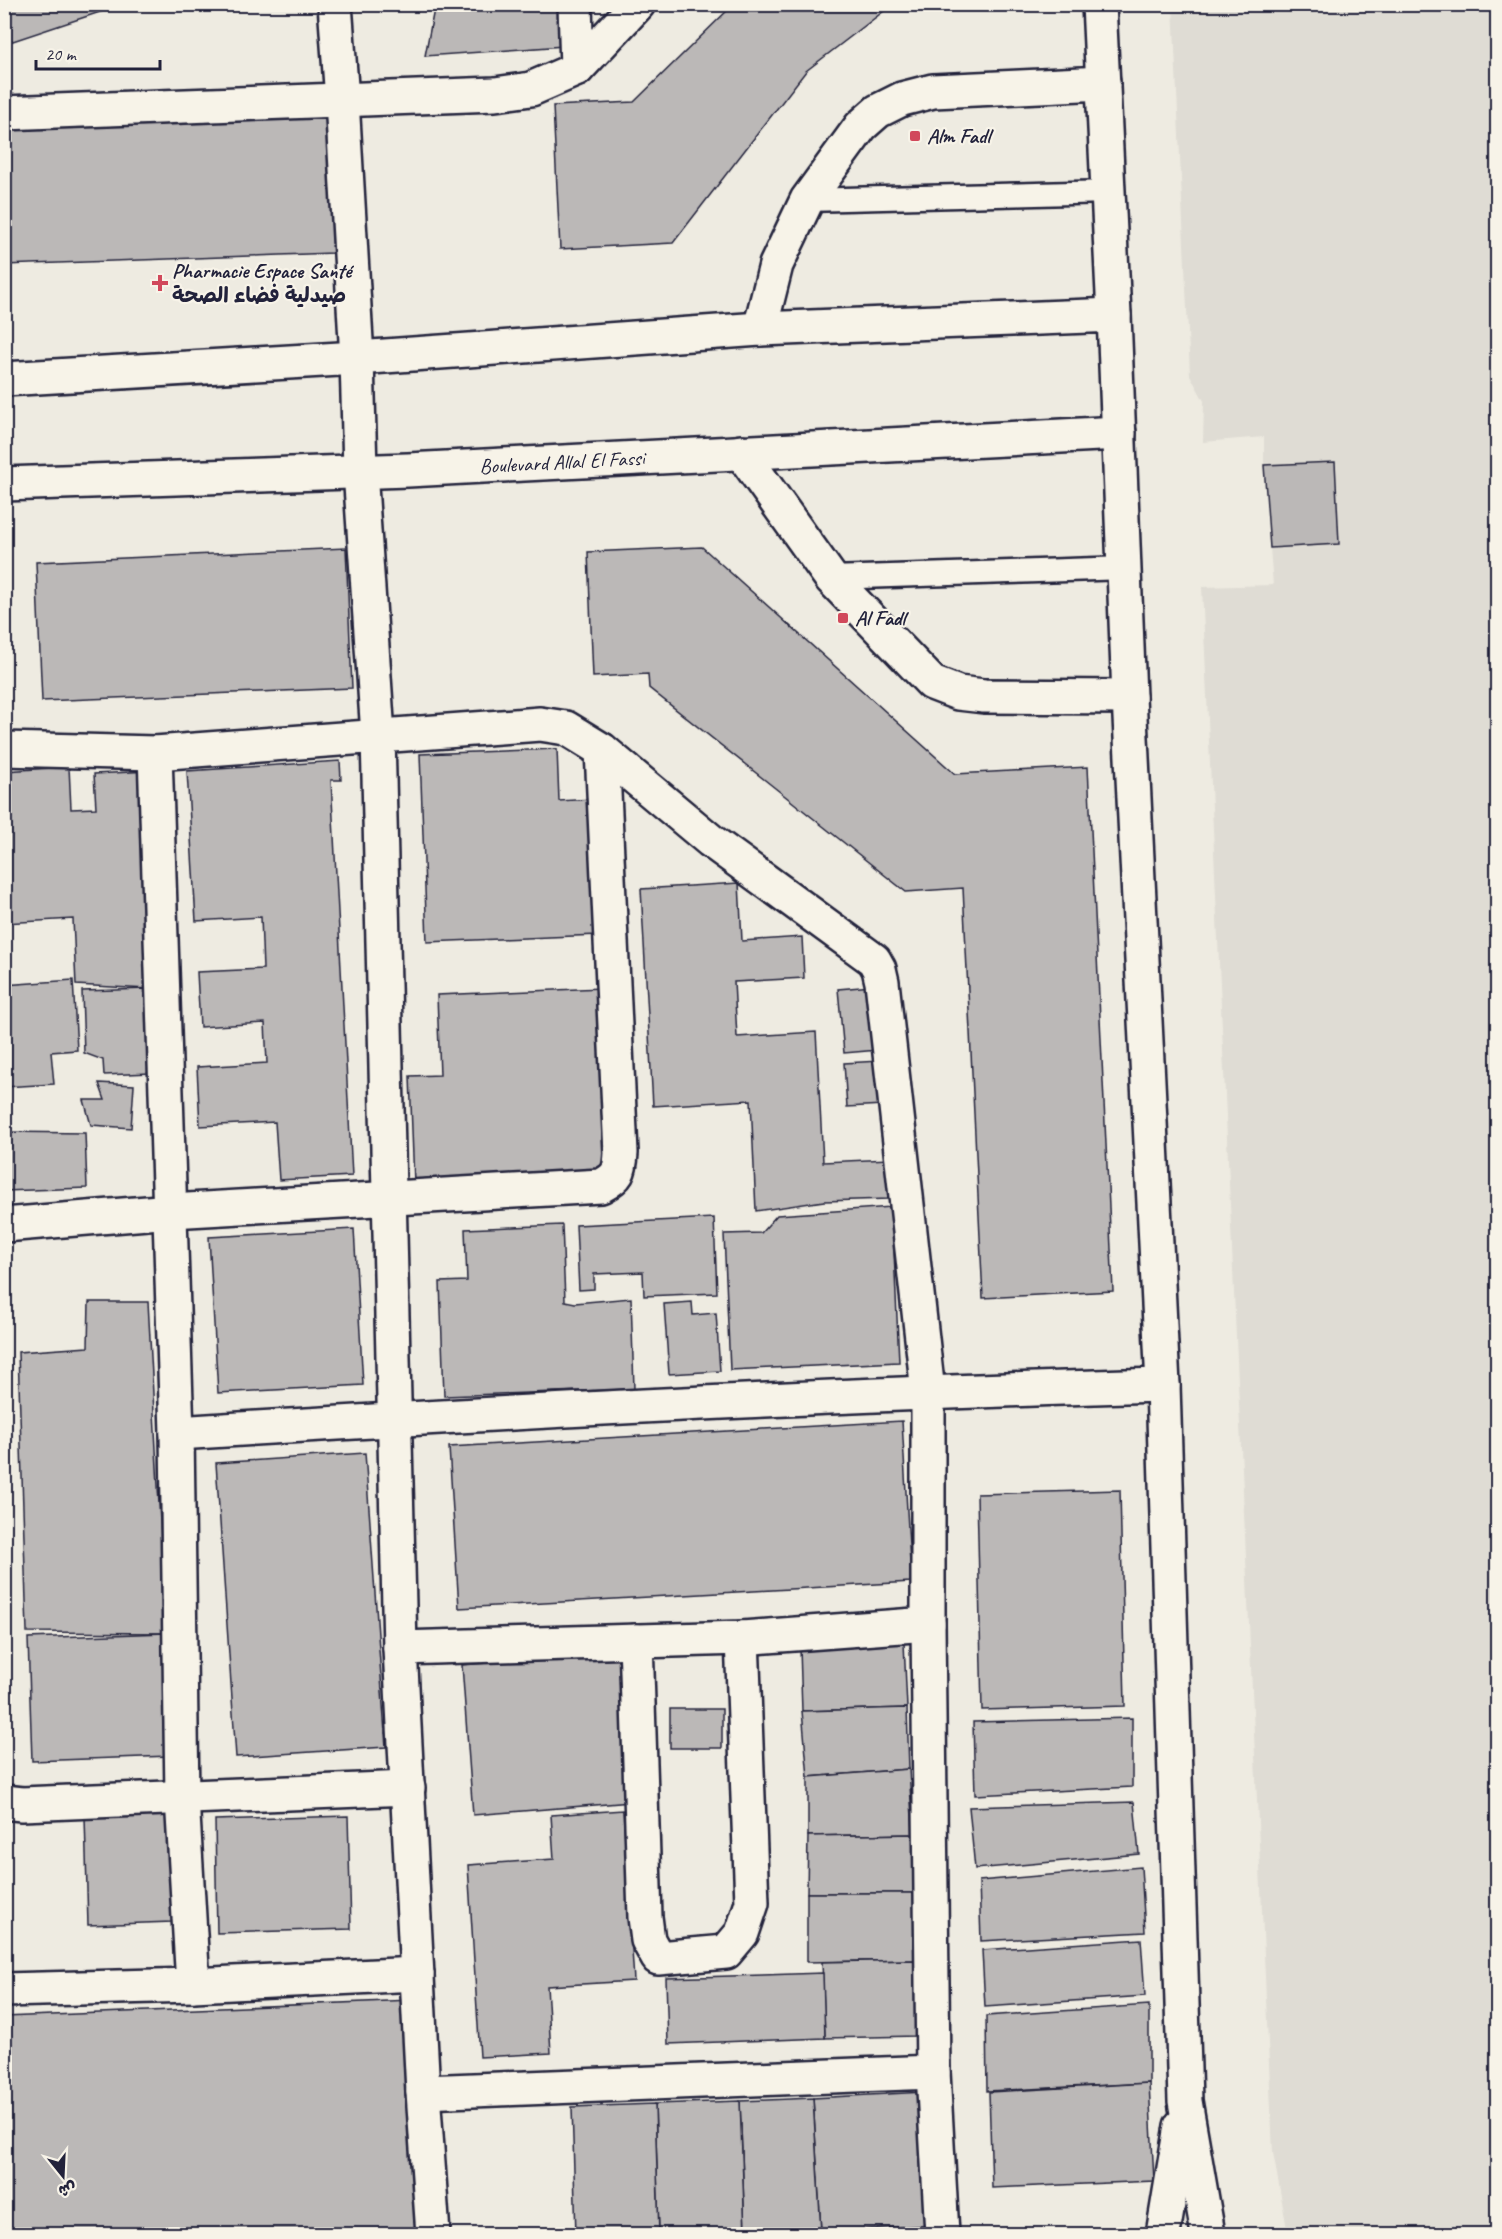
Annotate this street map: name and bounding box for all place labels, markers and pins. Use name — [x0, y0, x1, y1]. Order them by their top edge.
place label: Alm Fadl — [927, 123, 994, 149]
marker: Alm Fadl — [908, 129, 922, 143]
place label: Pharmacie Espace Santé صيدلية فضاء الصحة — [172, 258, 354, 308]
marker: Pharmacie Espace Santé صيدلية فضاء الصحة — [153, 276, 167, 290]
place label: Al Fadl — [855, 605, 910, 631]
marker: Al Fadl — [836, 611, 850, 625]

